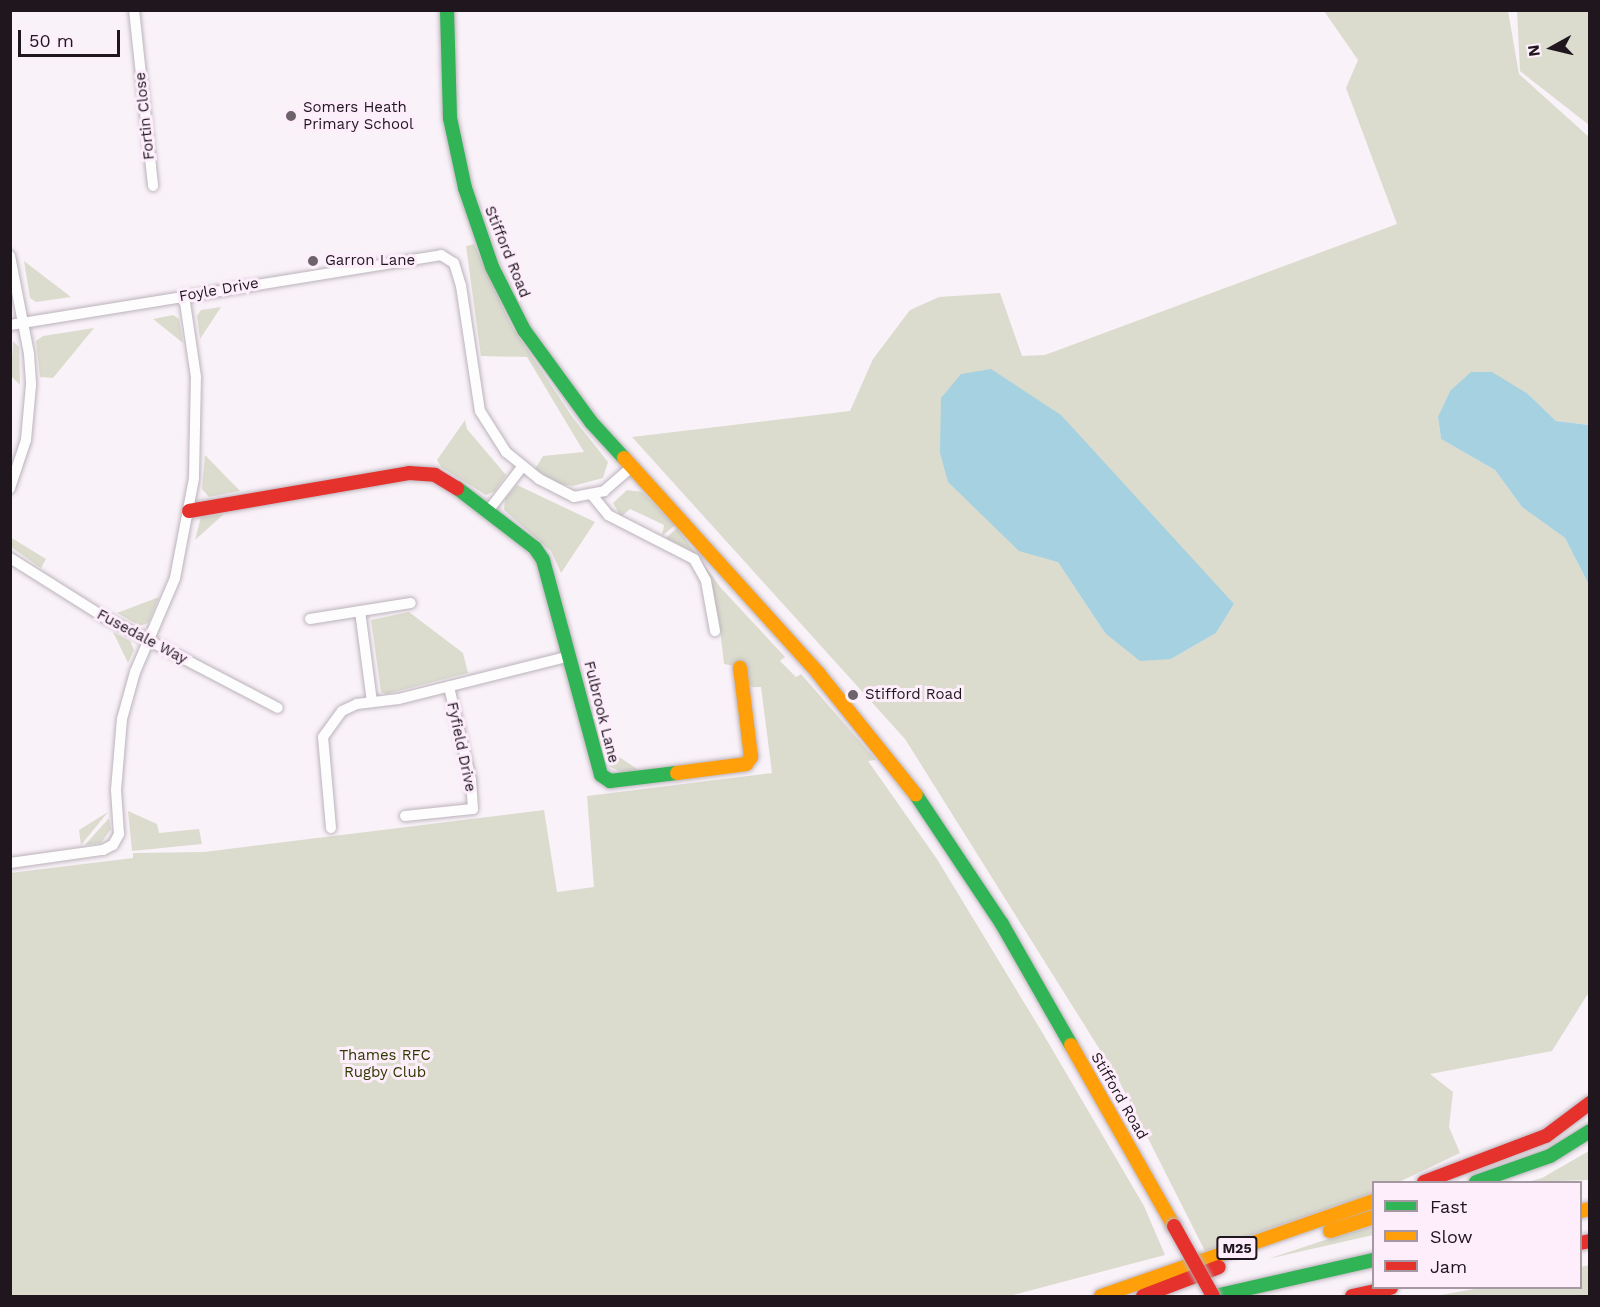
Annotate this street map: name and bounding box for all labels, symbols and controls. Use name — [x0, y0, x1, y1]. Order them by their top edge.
scale bar — [21, 18, 123, 56]
north arrow — [1522, 18, 1582, 78]
text: 50 m — [29, 30, 74, 51]
text: N — [1523, 43, 1544, 58]
street label: Fortin Close — [131, 71, 159, 161]
place label: Somers Heath Primary School — [303, 98, 414, 133]
marker: Somers Heath Primary School — [284, 109, 298, 123]
street label: Stifford Road — [480, 203, 534, 301]
place label: Garron Lane — [325, 252, 415, 270]
marker: Garron Lane — [306, 254, 320, 268]
street label: Foyle Drive — [178, 274, 260, 306]
street label: Fusedale Way — [94, 606, 190, 668]
street label: Fulbrook Lane — [580, 659, 622, 765]
place label: Stifford Road — [865, 686, 962, 704]
marker: Stifford Road — [846, 688, 860, 702]
street label: Fyfield Drive — [443, 700, 479, 794]
park label: Thames RFC Rugby Club — [339, 1046, 431, 1081]
street label: Stifford Road — [1087, 1049, 1151, 1143]
legend — [1372, 1181, 1582, 1289]
text: Fast — [1430, 1196, 1467, 1217]
text: Slow — [1430, 1226, 1473, 1247]
road number: M25 — [1216, 1237, 1258, 1259]
text: Jam — [1430, 1256, 1467, 1277]

